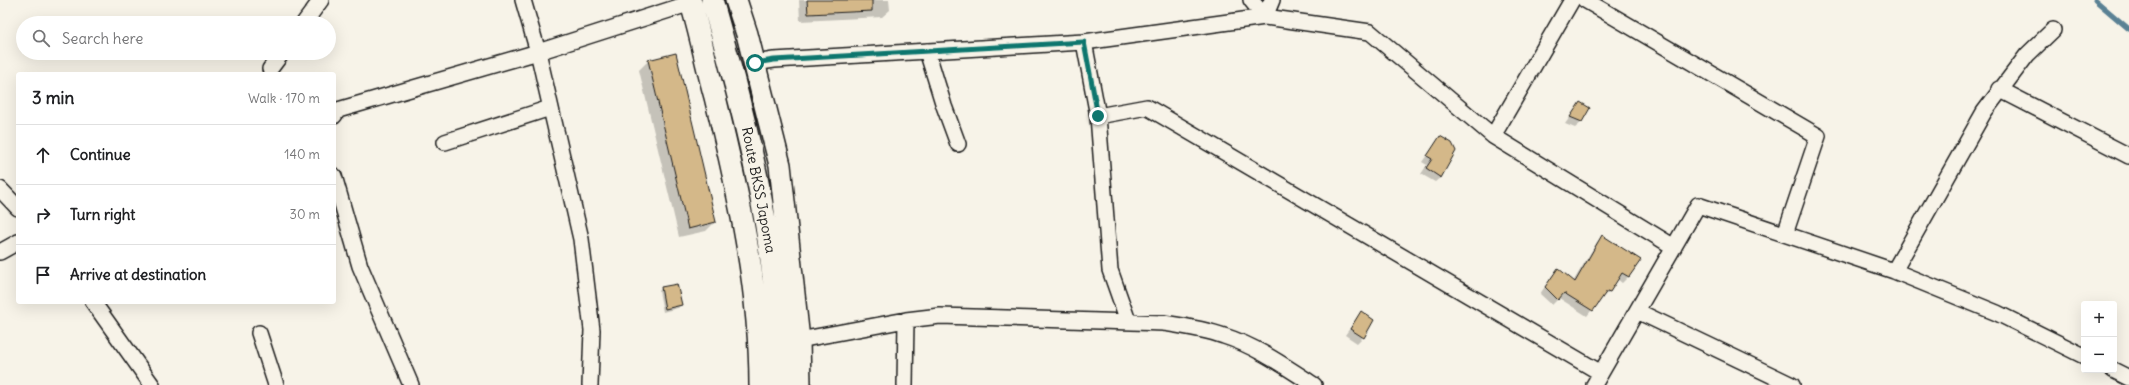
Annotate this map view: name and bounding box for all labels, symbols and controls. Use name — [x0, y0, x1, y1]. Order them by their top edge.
search box — [16, 16, 336, 60]
icon: search — [30, 27, 52, 49]
text: Search here — [62, 29, 143, 48]
route start — [746, 54, 764, 72]
text: 3 min — [32, 87, 74, 109]
text: Walk · 170 m — [248, 90, 320, 107]
route end — [1089, 107, 1107, 125]
street label: Route BKSS Japoma — [738, 125, 780, 255]
icon: ahead — [32, 144, 54, 166]
text: Continue — [70, 145, 131, 164]
text: 140 m — [284, 146, 320, 163]
icon: right — [32, 204, 54, 226]
text: Turn right — [70, 205, 135, 224]
text: 30 m — [290, 206, 320, 223]
icon: arrive — [32, 264, 54, 286]
text: Arrive at destination — [70, 265, 206, 284]
map controls — [2081, 301, 2117, 373]
button: + — [2081, 301, 2117, 337]
button: − — [2081, 337, 2117, 373]

